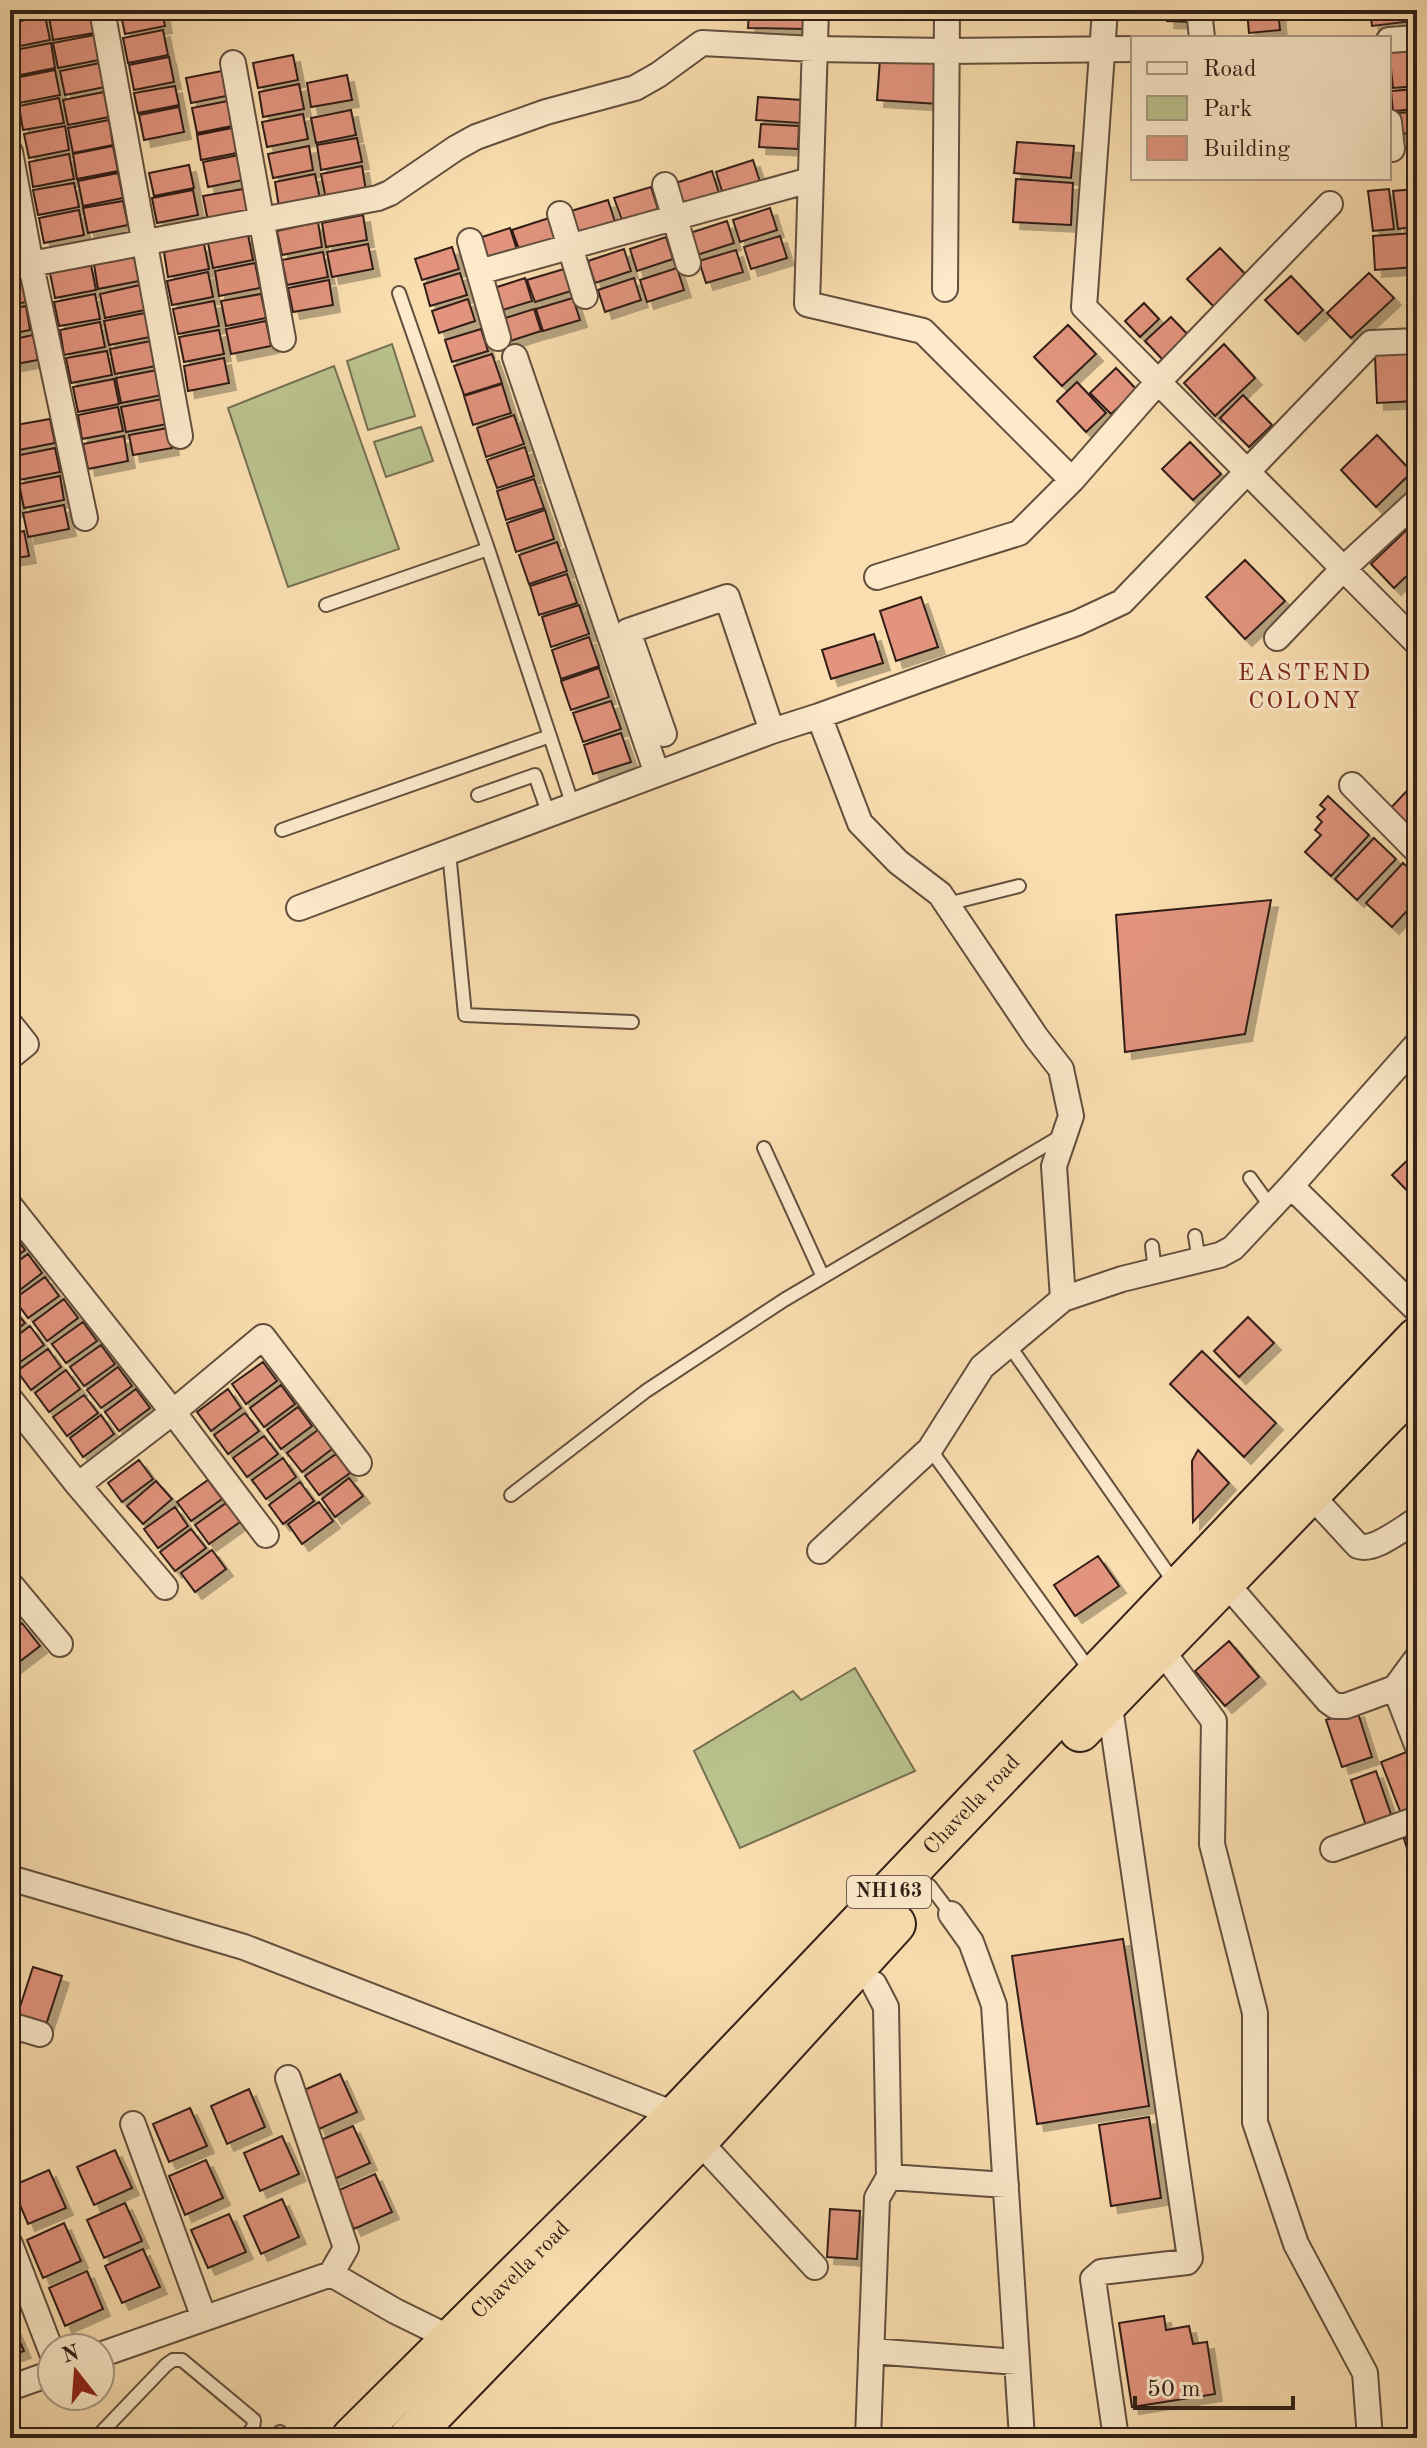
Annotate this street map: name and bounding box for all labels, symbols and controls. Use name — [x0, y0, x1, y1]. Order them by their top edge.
legend — [1131, 36, 1391, 180]
text: Road — [1203, 58, 1256, 82]
text: Park — [1203, 98, 1252, 122]
text: Building — [1203, 138, 1290, 162]
district label: EASTEND COLONY — [1238, 662, 1372, 714]
street label: Chavella road — [920, 1751, 1024, 1859]
road number: NH163 — [847, 1876, 931, 1908]
street label: Chavella road — [467, 2217, 574, 2323]
north arrow — [36, 2332, 116, 2412]
text: N — [59, 2342, 82, 2368]
scale bar — [1135, 2360, 1293, 2410]
text: 50 m — [1147, 2378, 1201, 2402]

